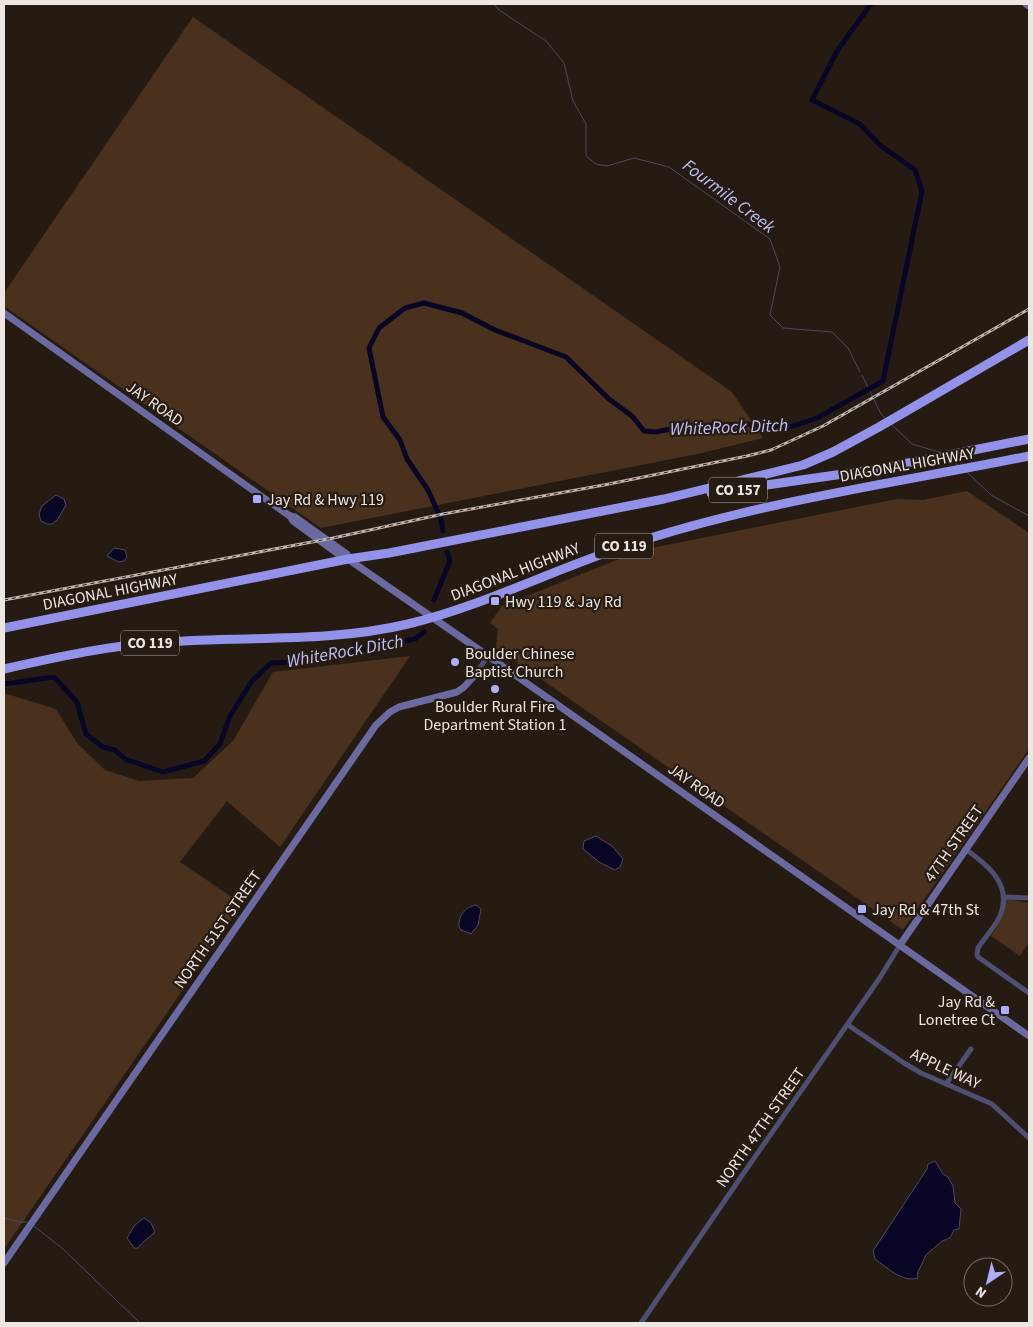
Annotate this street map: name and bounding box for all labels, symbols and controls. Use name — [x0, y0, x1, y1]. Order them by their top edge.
water label: Fourmile Creek — [677, 153, 781, 240]
street label: JAY ROAD — [121, 376, 188, 432]
water label: WhiteRock Ditch — [669, 413, 789, 442]
street label: DIAGONAL HIGHWAY — [838, 442, 977, 488]
road number: CO 157 — [709, 478, 767, 502]
place label: Jay Rd & Hwy 119 — [267, 489, 384, 511]
marker: Jay Rd & Hwy 119 — [251, 493, 263, 505]
road number: CO 119 — [595, 534, 653, 558]
street label: DIAGONAL HIGHWAY — [448, 537, 583, 607]
street label: DIAGONAL HIGHWAY — [41, 568, 180, 616]
place label: Hwy 119 & Jay Rd — [505, 591, 622, 613]
marker: Hwy 119 & Jay Rd — [489, 595, 501, 607]
water label: WhiteRock Ditch — [285, 629, 406, 674]
road number: CO 119 — [121, 630, 179, 656]
place label: Boulder Chinese Baptist Church — [465, 643, 575, 683]
marker: Boulder Chinese Baptist Church — [449, 656, 461, 668]
marker: Boulder Rural Fire Department Station 1 — [489, 683, 501, 695]
place label: Boulder Rural Fire Department Station 1 — [423, 696, 567, 736]
street label: JAY ROAD — [663, 758, 730, 814]
street label: 47TH STREET — [919, 800, 989, 887]
street label: NORTH 51ST STREET — [169, 866, 267, 993]
place label: Jay Rd & 47th St — [872, 899, 980, 921]
marker: Jay Rd & 47th St — [856, 903, 868, 915]
place label: Jay Rd & Lonetree Ct — [918, 991, 996, 1031]
marker: Jay Rd & Lonetree Ct — [999, 1004, 1011, 1016]
street label: APPLE WAY — [907, 1043, 984, 1095]
street label: NORTH 47TH STREET — [711, 1063, 811, 1192]
north arrow — [963, 1257, 1013, 1307]
text: N — [972, 1281, 991, 1303]

